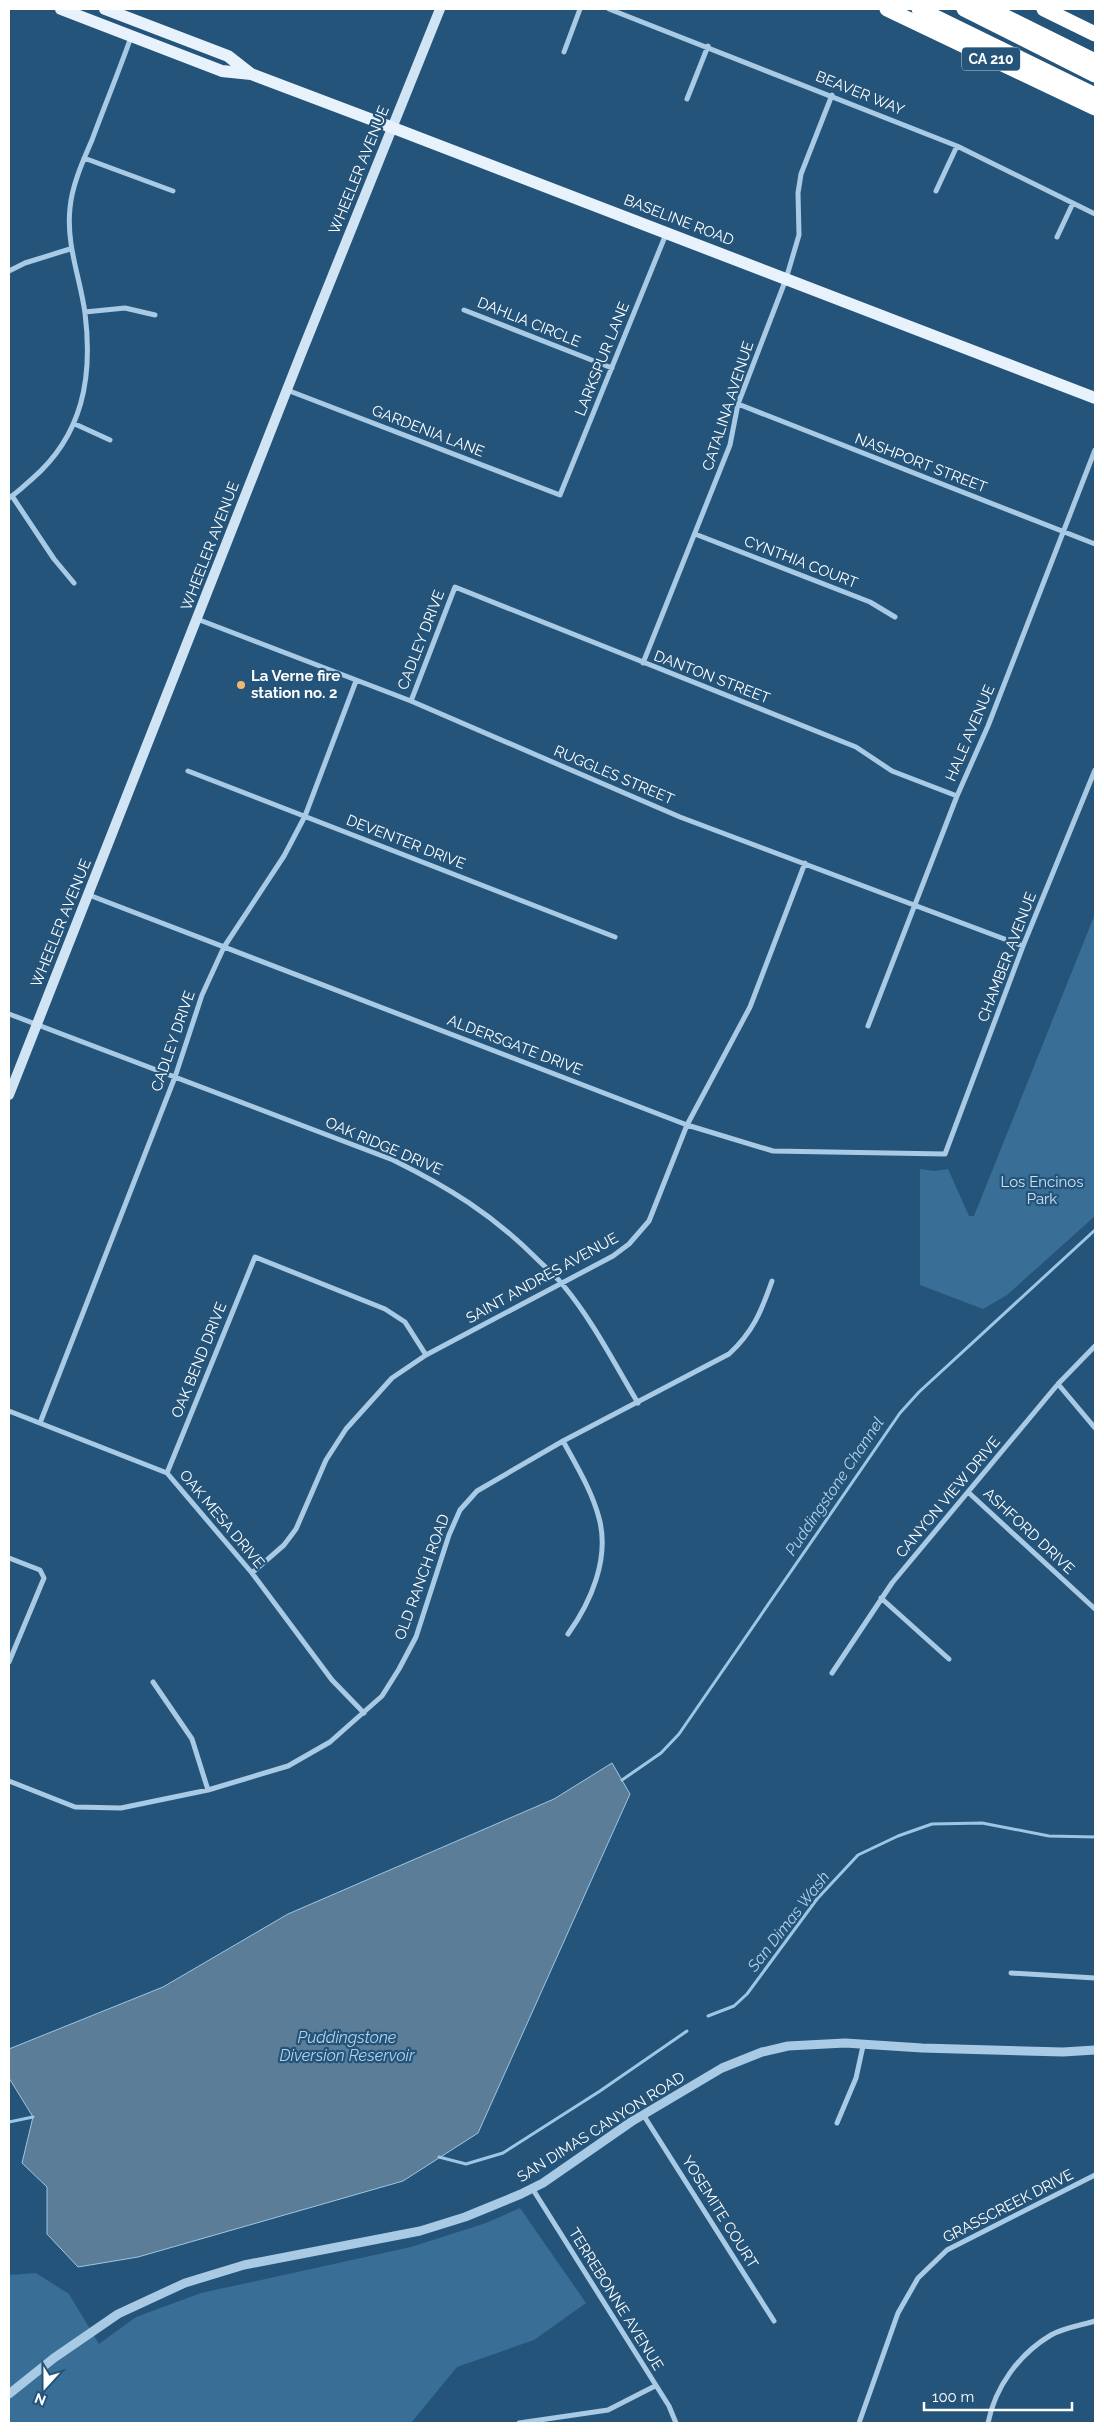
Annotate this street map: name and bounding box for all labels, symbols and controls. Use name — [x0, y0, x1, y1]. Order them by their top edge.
road number: CA 210 — [962, 48, 1020, 70]
street label: BEAVER WAY — [813, 67, 907, 119]
street label: WHEELER AVENUE — [325, 103, 393, 237]
street label: BASELINE ROAD — [621, 191, 737, 249]
street label: DAHLIA CIRCLE — [475, 293, 583, 351]
street label: LARKSPUR LANE — [571, 299, 633, 419]
street label: CATALINA AVENUE — [699, 339, 757, 473]
street label: GARDENIA LANE — [369, 401, 487, 461]
street label: NASHPORT STREET — [852, 430, 990, 496]
street label: WHEELER AVENUE — [177, 479, 243, 613]
street label: CYNTHIA COURT — [742, 532, 860, 592]
street label: CADLEY DRIVE — [394, 588, 448, 692]
street label: DANTON STREET — [651, 647, 773, 707]
place label: La Verne fire station no. 2 — [251, 667, 340, 702]
marker: La Verne fire station no. 2 — [235, 679, 247, 691]
street label: HALE AVENUE — [942, 682, 998, 784]
street label: RUGGLES STREET — [551, 742, 677, 808]
street label: DEVENTER DRIVE — [344, 811, 468, 873]
street label: WHEELER AVENUE — [27, 856, 95, 990]
street label: CHAMBER AVENUE — [974, 890, 1040, 1024]
street label: CADLEY DRIVE — [147, 988, 199, 1094]
street label: ALDERSGATE DRIVE — [445, 1011, 585, 1079]
street label: OAK RIDGE DRIVE — [323, 1113, 445, 1179]
park label: Los Encinos Park — [1001, 1173, 1083, 1208]
street label: SAINT ANDRES AVENUE — [463, 1229, 621, 1327]
street label: OAK BEND DRIVE — [168, 1300, 230, 1420]
water label: Puddingstone Channel — [781, 1414, 888, 1559]
street label: CANYON VIEW DRIVE — [892, 1433, 1004, 1561]
street label: OAK MESA DRIVE — [176, 1466, 268, 1572]
street label: ASHFORD DRIVE — [980, 1484, 1078, 1578]
street label: OLD RANCH ROAD — [391, 1511, 453, 1642]
water label: San Dimas Wash — [743, 1867, 833, 1976]
water label: Puddingstone Diversion Reservoir — [280, 2028, 415, 2065]
street label: SAN DIMAS CANYON ROAD — [514, 2068, 688, 2186]
street label: YOSEMITE COURT — [678, 2152, 762, 2272]
street label: GRASSCREEK DRIVE — [940, 2165, 1076, 2247]
street label: TERREBONNE AVENUE — [565, 2224, 667, 2374]
north arrow — [20, 2362, 70, 2412]
scale bar — [924, 2380, 1072, 2412]
text: 100 m — [932, 2388, 974, 2406]
text: N — [32, 2390, 48, 2409]

